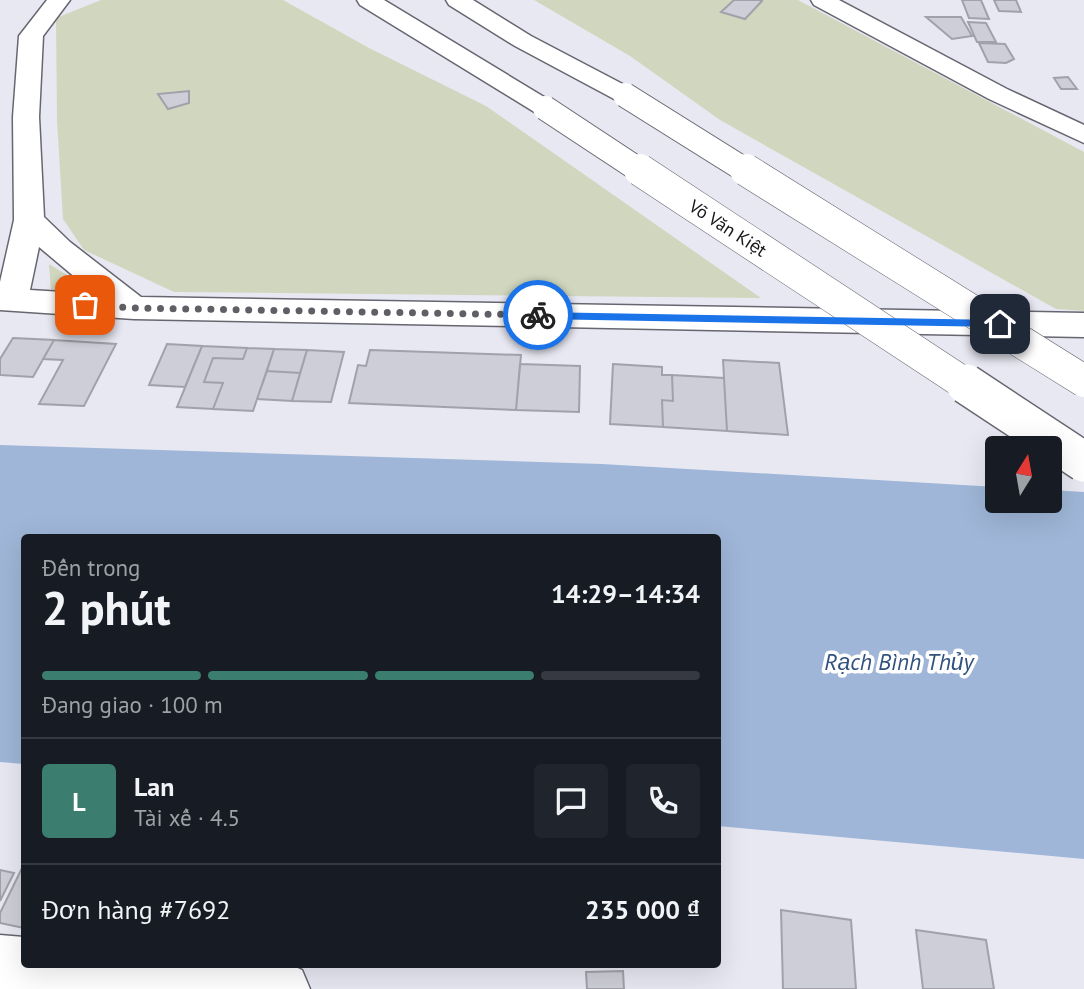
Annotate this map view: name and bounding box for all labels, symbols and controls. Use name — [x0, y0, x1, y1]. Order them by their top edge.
street label: Võ Văn Kiệt — [684, 194, 771, 262]
pin — [55, 275, 115, 335]
courier — [503, 280, 573, 350]
icon: bag — [66, 286, 104, 324]
pin — [970, 294, 1030, 354]
icon: bike — [519, 296, 557, 334]
icon: home — [981, 305, 1019, 343]
north arrow — [985, 436, 1062, 513]
map controls — [985, 436, 1062, 513]
text: Đến trong — [42, 553, 140, 582]
text: 14:29–14:34 — [551, 577, 700, 610]
text: 2 phút — [42, 578, 170, 638]
water label: Rạch Bình Thủy — [824, 647, 976, 676]
text: Đang giao · 100 m — [42, 690, 223, 719]
button: chat — [534, 764, 608, 838]
button: phone — [626, 764, 700, 838]
text: Lan — [134, 770, 174, 803]
text: L — [72, 785, 86, 818]
text: Tài xế · 4.5 — [134, 803, 240, 832]
text: Đơn hàng #7692 — [42, 893, 230, 926]
text: 235 000 ₫ — [585, 893, 700, 926]

